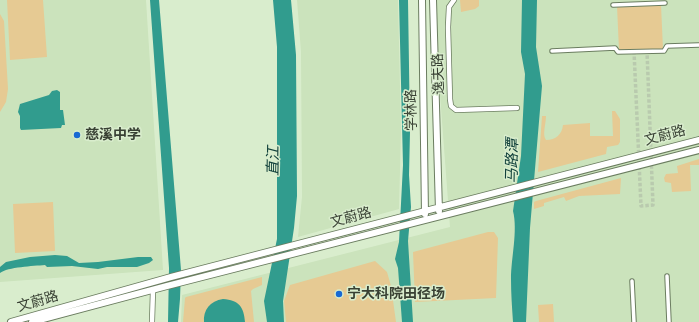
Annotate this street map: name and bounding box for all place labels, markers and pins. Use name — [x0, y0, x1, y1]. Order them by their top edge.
place label: 慈溪中学 — [85, 127, 141, 143]
marker: 慈溪中学 — [72, 130, 82, 140]
place label: 宁大科院田径场 — [347, 286, 445, 302]
marker: 宁大科院田径场 — [334, 289, 344, 299]

